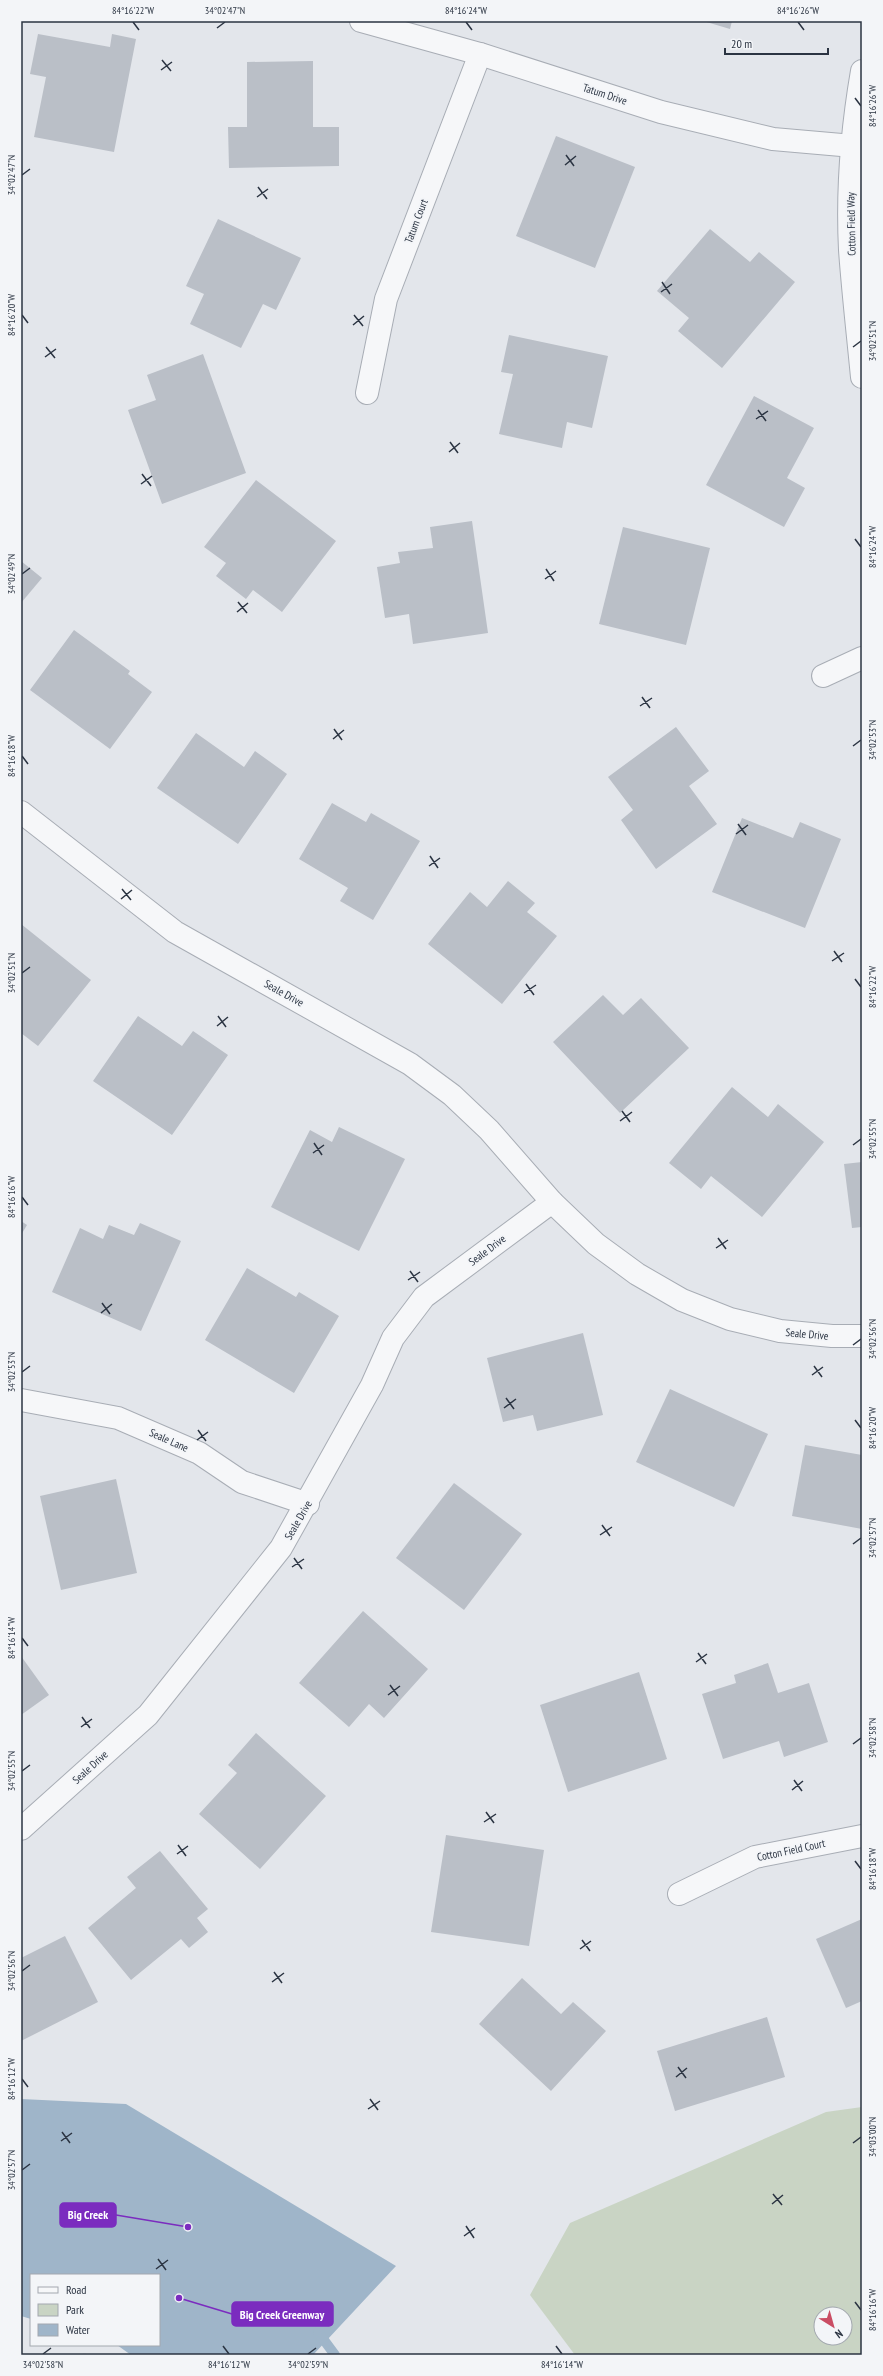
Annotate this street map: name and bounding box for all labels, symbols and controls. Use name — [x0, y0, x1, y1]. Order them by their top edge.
text: 84°16'22"W — [112, 4, 154, 17]
text: 34°02'47"N — [205, 4, 245, 17]
text: 84°16'24"W — [445, 4, 487, 17]
text: 84°16'26"W — [777, 4, 819, 17]
scale bar — [725, 30, 828, 56]
text: 20 m — [731, 36, 752, 51]
street label: Tatum Drive — [581, 80, 629, 108]
text: 84°16'26"W — [866, 85, 879, 127]
text: 34°02'47"N — [5, 155, 18, 195]
street label: Cotton Field Way — [843, 191, 859, 256]
street label: Tatum Court — [401, 197, 431, 245]
text: 84°16'20"W — [5, 294, 18, 336]
text: 34°02'51"N — [866, 321, 879, 361]
text: 84°16'24"W — [866, 526, 879, 568]
text: 34°02'49"N — [5, 554, 18, 594]
text: 34°02'53"N — [866, 720, 879, 760]
text: 84°16'18"W — [5, 735, 18, 777]
text: 34°02'51"N — [5, 953, 18, 993]
text: 84°16'22"W — [866, 966, 879, 1008]
street label: Seale Drive — [262, 976, 307, 1010]
text: 34°02'55"N — [866, 1119, 879, 1159]
text: 84°16'16"W — [5, 1176, 18, 1218]
street label: Seale Drive — [466, 1231, 509, 1269]
text: 34°02'56"N — [866, 1319, 879, 1359]
street label: Seale Drive — [785, 1325, 830, 1343]
text: 34°02'53"N — [5, 1352, 18, 1392]
text: 84°16'20"W — [866, 1407, 879, 1449]
street label: Seale Lane — [147, 1425, 191, 1455]
street label: Seale Drive — [281, 1497, 315, 1542]
text: 34°02'57"N — [866, 1518, 879, 1558]
text: 84°16'14"W — [5, 1617, 18, 1659]
text: 34°02'58"N — [866, 1718, 879, 1758]
street label: Seale Drive — [69, 1747, 111, 1787]
text: 34°02'55"N — [5, 1751, 18, 1791]
street label: Cotton Field Court — [756, 1836, 826, 1864]
text: 84°16'18"W — [866, 1848, 879, 1890]
text: 34°02'56"N — [5, 1951, 18, 1991]
text: 84°16'12"W — [5, 2058, 18, 2100]
text: 34°03'00"N — [866, 2117, 879, 2157]
text: 34°02'57"N — [5, 2150, 18, 2190]
callout: Big Creek — [60, 2203, 116, 2227]
text: Big Creek — [68, 2207, 108, 2222]
legend — [30, 2274, 160, 2346]
text: Road — [66, 2282, 86, 2297]
text: 84°16'16"W — [866, 2289, 879, 2331]
text: Park — [66, 2302, 84, 2317]
callout: Big Creek Greenway — [232, 2302, 333, 2326]
north arrow — [813, 2306, 853, 2346]
text: Big Creek Greenway — [240, 2307, 324, 2322]
text: Water — [66, 2322, 91, 2337]
text: N — [832, 2327, 846, 2341]
text: 34°02'58"N — [23, 2358, 63, 2371]
text: 84°16'12"W — [208, 2358, 250, 2371]
text: 34°02'59"N — [288, 2358, 328, 2371]
text: 84°16'14"W — [541, 2358, 583, 2371]

